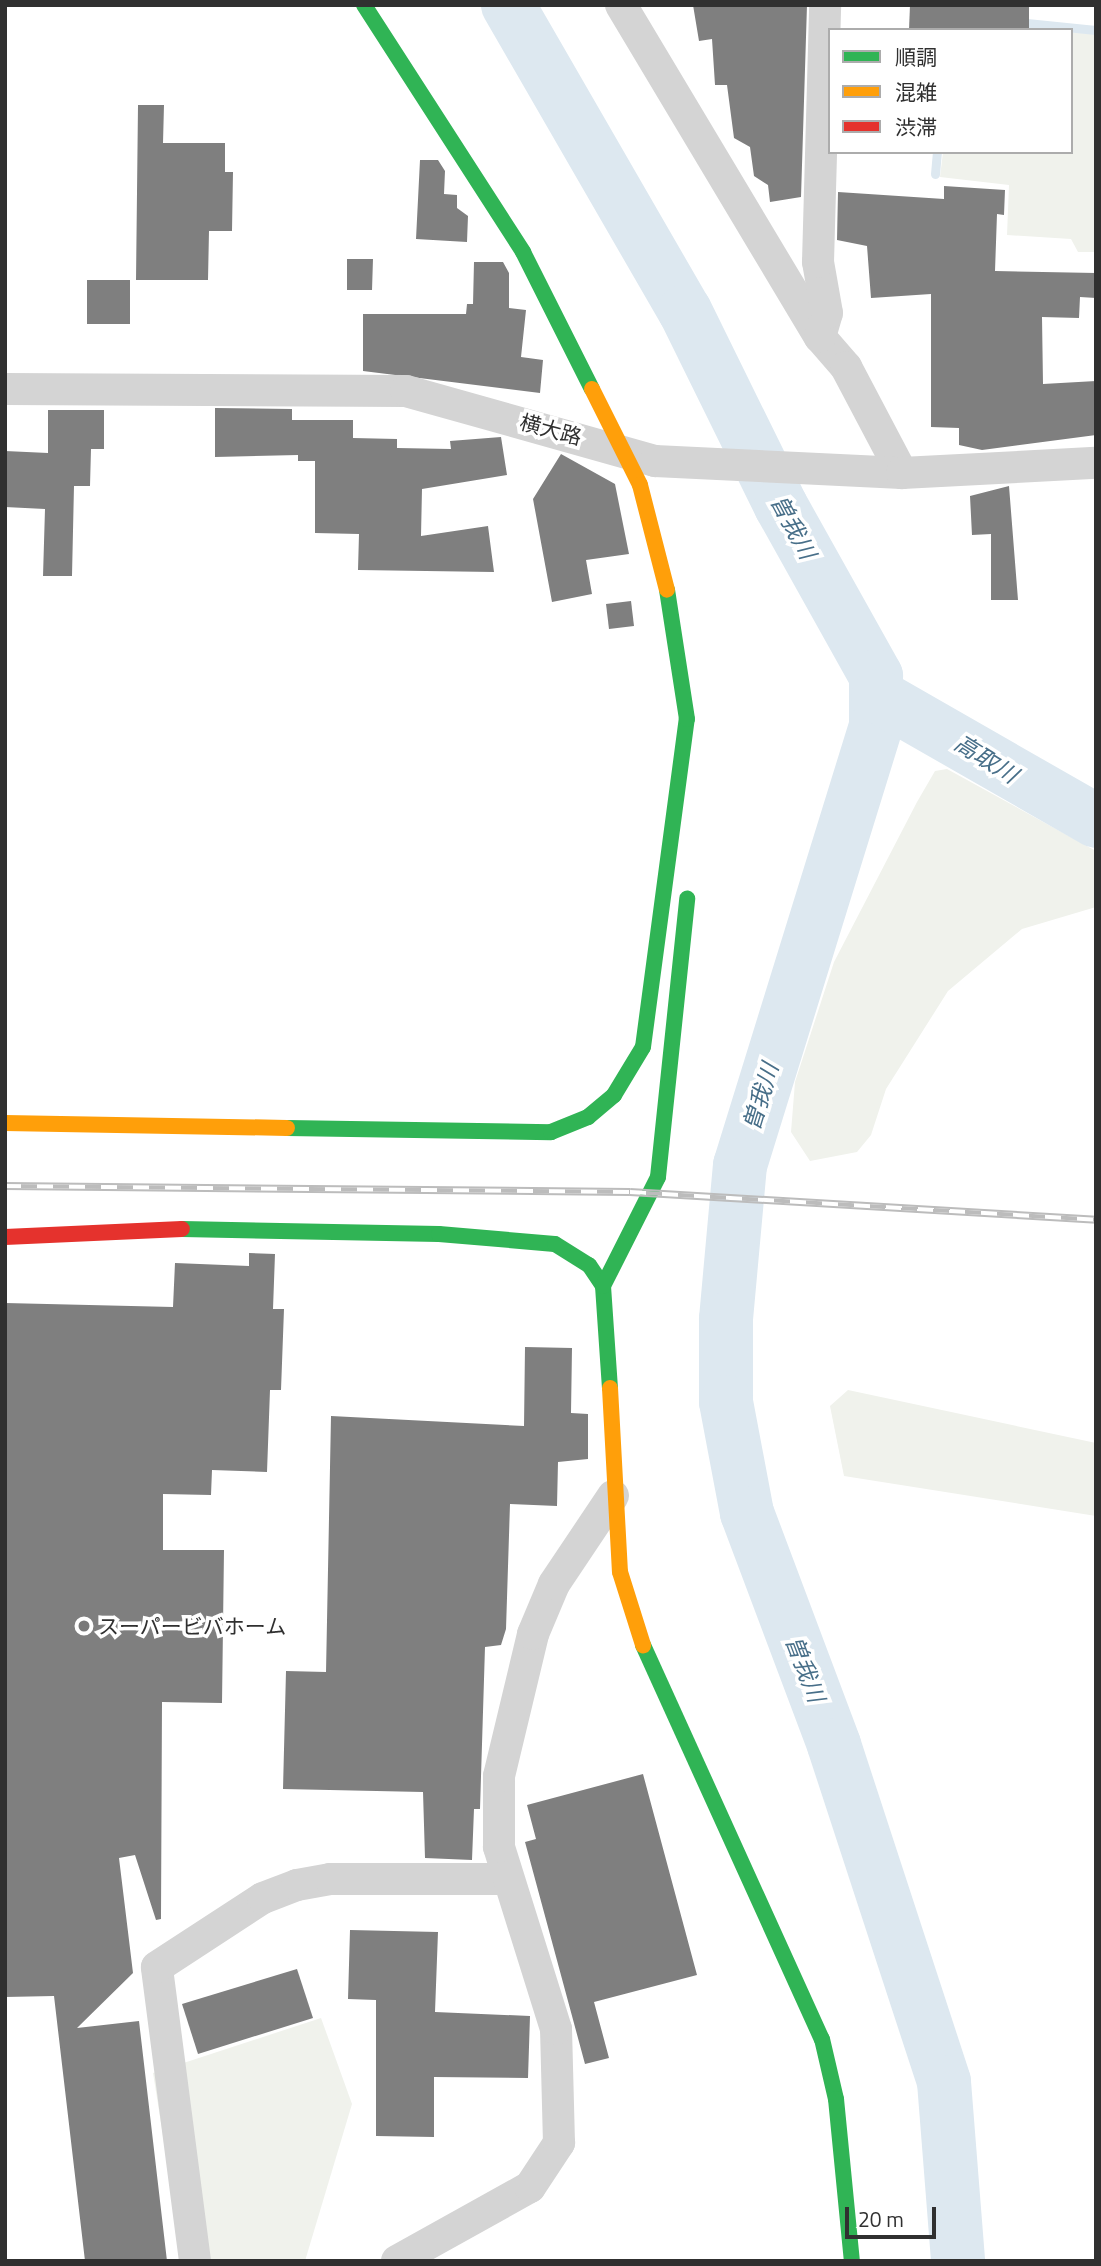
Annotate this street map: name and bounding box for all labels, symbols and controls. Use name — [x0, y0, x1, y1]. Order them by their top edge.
legend — [828, 28, 1073, 154]
text: 順調 — [895, 41, 937, 73]
text: 混雑 — [895, 76, 937, 108]
text: 渋滞 — [895, 111, 937, 143]
street label: 横大路 — [517, 409, 585, 449]
water label: 曽我川 — [765, 490, 821, 564]
water label: 高取川 — [949, 729, 1023, 789]
water label: 曽我川 — [738, 1060, 784, 1134]
place label: スーパービバホーム — [98, 1613, 287, 1639]
marker: スーパービバホーム — [76, 1618, 92, 1634]
water label: 曽我川 — [780, 1632, 830, 1706]
scale bar — [849, 2192, 940, 2236]
text: 20 m — [858, 2203, 904, 2235]

